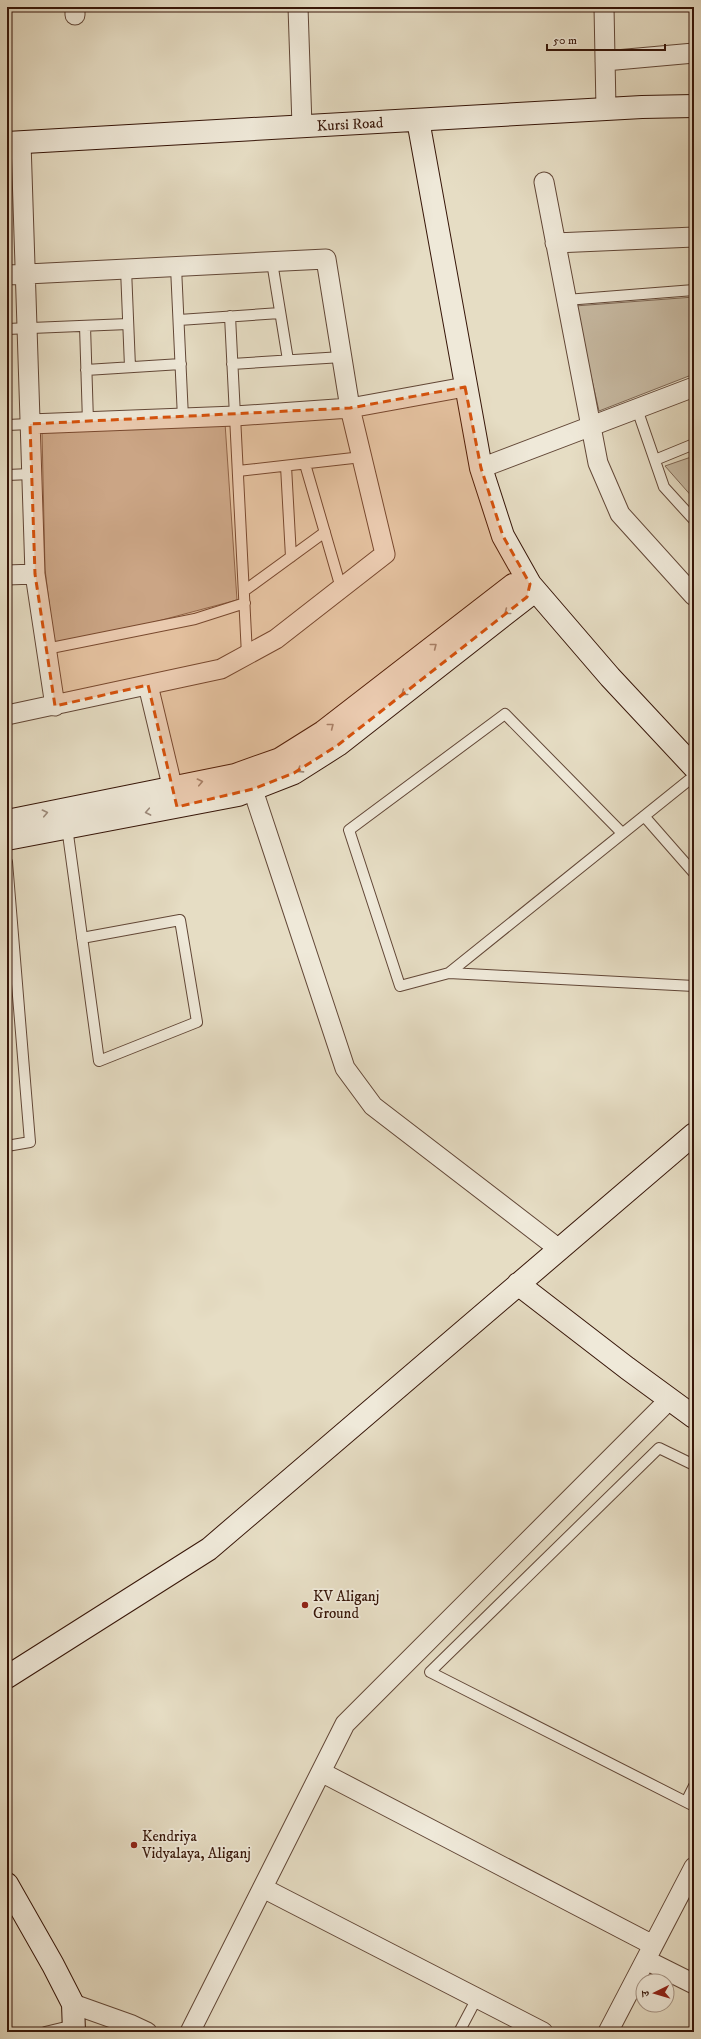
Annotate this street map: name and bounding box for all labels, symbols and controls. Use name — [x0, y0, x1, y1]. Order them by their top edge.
scale bar — [547, 26, 665, 52]
text: 50 m — [553, 33, 577, 48]
street label: Kursi Road — [316, 113, 384, 136]
one-way arrow — [504, 608, 511, 615]
one-way arrow — [429, 644, 436, 651]
one-way arrow — [402, 688, 409, 695]
one-way arrow — [327, 723, 334, 731]
one-way arrow — [297, 765, 304, 772]
one-way arrow — [197, 778, 203, 786]
one-way arrow — [145, 807, 152, 816]
one-way arrow — [42, 810, 48, 818]
place label: KV Aliganj Ground — [313, 1587, 379, 1623]
marker: KV Aliganj Ground — [300, 1600, 310, 1610]
place label: Kendriya Vidyalaya, Aliganj — [141, 1827, 251, 1863]
marker: Kendriya Vidyalaya, Aliganj — [129, 1840, 139, 1850]
north arrow — [635, 1973, 675, 2013]
text: उ — [639, 1989, 653, 1998]

